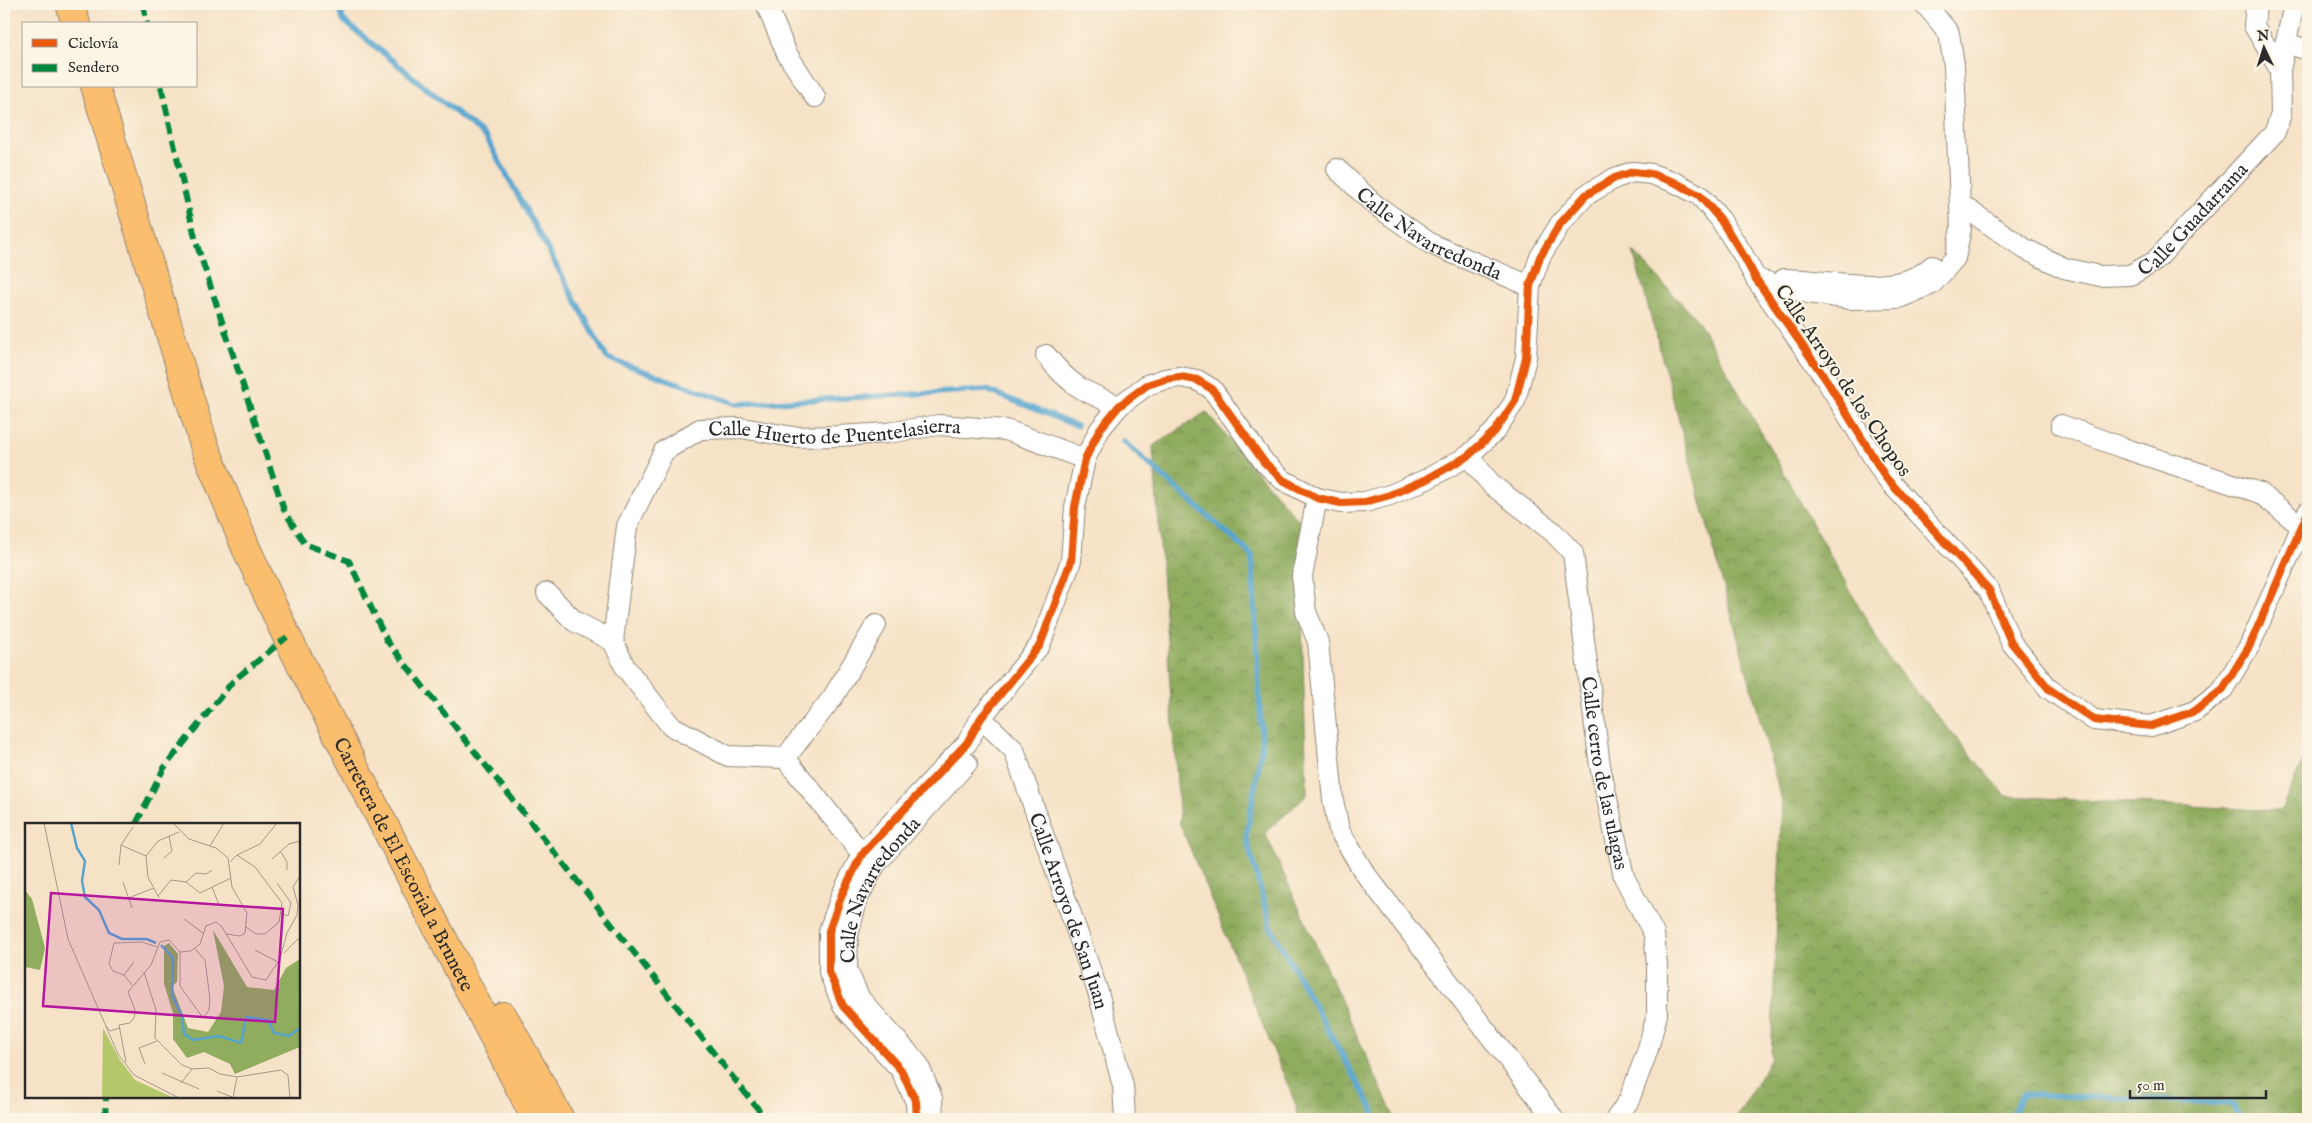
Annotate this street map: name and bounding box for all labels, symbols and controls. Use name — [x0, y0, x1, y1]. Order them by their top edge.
legend — [22, 22, 198, 88]
north arrow — [2240, 22, 2290, 72]
text: N — [2255, 27, 2270, 45]
text: Ciclovía — [68, 34, 119, 53]
text: Sendero — [68, 58, 119, 77]
street label: Calle Guadarrama — [2134, 158, 2254, 282]
street label: Calle Navarredonda — [1350, 183, 1506, 287]
street label: Calle Arroyo de los Chopos — [1769, 280, 1917, 482]
street label: Calle Huerto de Puentelasierra — [708, 414, 962, 451]
street label: Calle cerro de las ulagas — [1575, 675, 1633, 872]
street label: Carretera de El Escorial a Brunete — [327, 734, 479, 996]
street label: Calle Arroyo de San Juan — [1023, 810, 1113, 1012]
street label: Calle Navarredonda — [836, 812, 927, 964]
inset map — [25, 823, 300, 1098]
scale bar — [2130, 1068, 2266, 1100]
text: 50 m — [2137, 1076, 2165, 1095]

